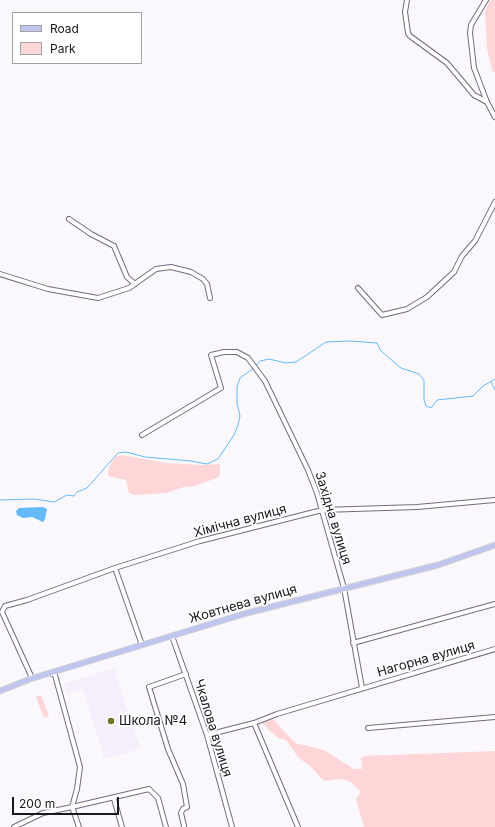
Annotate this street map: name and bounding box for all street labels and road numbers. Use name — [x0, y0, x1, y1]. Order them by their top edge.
street label: Західна вулиця — [311, 470, 355, 566]
street label: Хімічна вулиця — [192, 501, 288, 541]
street label: Жовтнева вулиця — [187, 581, 299, 627]
street label: Нагорна вулиця — [375, 638, 477, 680]
street label: Чкалова вулиця — [191, 677, 235, 779]

